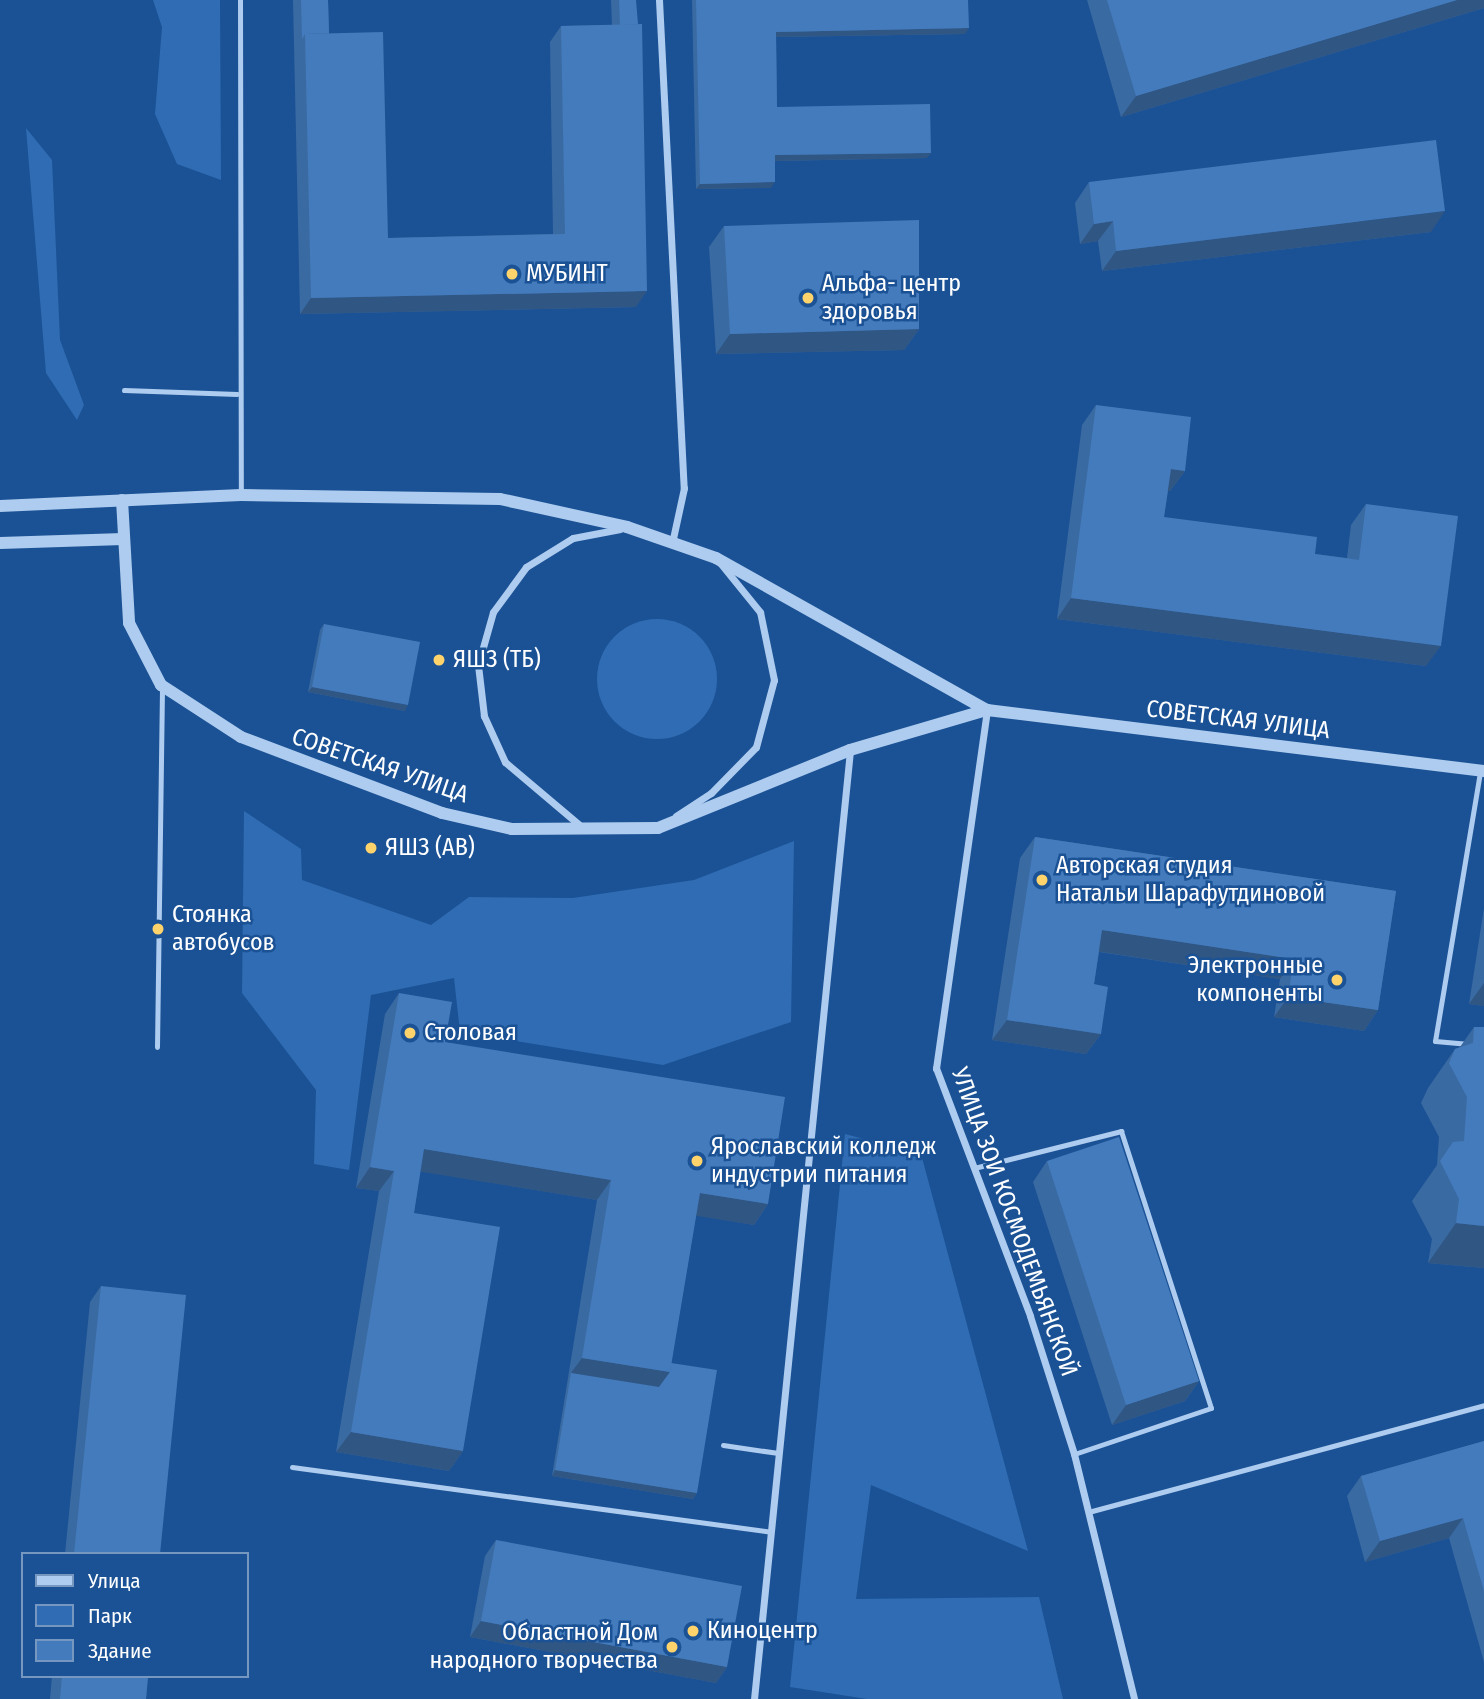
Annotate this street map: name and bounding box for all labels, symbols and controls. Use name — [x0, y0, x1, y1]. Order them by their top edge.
place label: МУБИНТ — [526, 260, 608, 288]
marker: МУБИНТ — [504, 266, 520, 282]
place label: Альфа- центр здоровья — [822, 270, 961, 326]
marker: Альфа- центр здоровья — [800, 290, 816, 306]
place label: ЯШЗ (ТБ) — [453, 646, 541, 674]
marker: ЯШЗ (ТБ) — [431, 652, 447, 668]
street label: СОВЕТСКАЯ УЛИЦА — [1145, 694, 1331, 746]
street label: СОВЕТСКАЯ УЛИЦА — [288, 722, 472, 810]
place label: ЯШЗ (АВ) — [385, 834, 475, 862]
marker: ЯШЗ (АВ) — [363, 840, 379, 856]
place label: Авторская студия Натальи Шарафутдиновой — [1056, 852, 1325, 908]
marker: Авторская студия Натальи Шарафутдиновой — [1034, 872, 1050, 888]
place label: Стоянка автобусов — [172, 901, 275, 957]
marker: Стоянка автобусов — [150, 921, 166, 937]
place label: Электронные компоненты — [1188, 952, 1323, 1008]
marker: Электронные компоненты — [1329, 972, 1345, 988]
place label: Столовая — [424, 1019, 517, 1047]
marker: Столовая — [402, 1025, 418, 1041]
street label: УЛИЦА ЗОИ КОСМОДЕМЬЯНСКОЙ — [945, 1064, 1083, 1380]
place label: Ярославский колледж индустрии питания — [711, 1133, 936, 1189]
marker: Ярославский колледж индустрии питания — [689, 1153, 705, 1169]
legend — [21, 1552, 248, 1678]
text: Улица — [88, 1568, 141, 1594]
text: Парк — [88, 1603, 132, 1629]
place label: Киноцентр — [707, 1617, 818, 1645]
place label: Областной Дом народного творчества — [429, 1619, 658, 1675]
marker: Киноцентр — [685, 1623, 701, 1639]
text: Здание — [88, 1638, 152, 1664]
marker: Областной Дом народного творчества — [664, 1639, 680, 1655]

